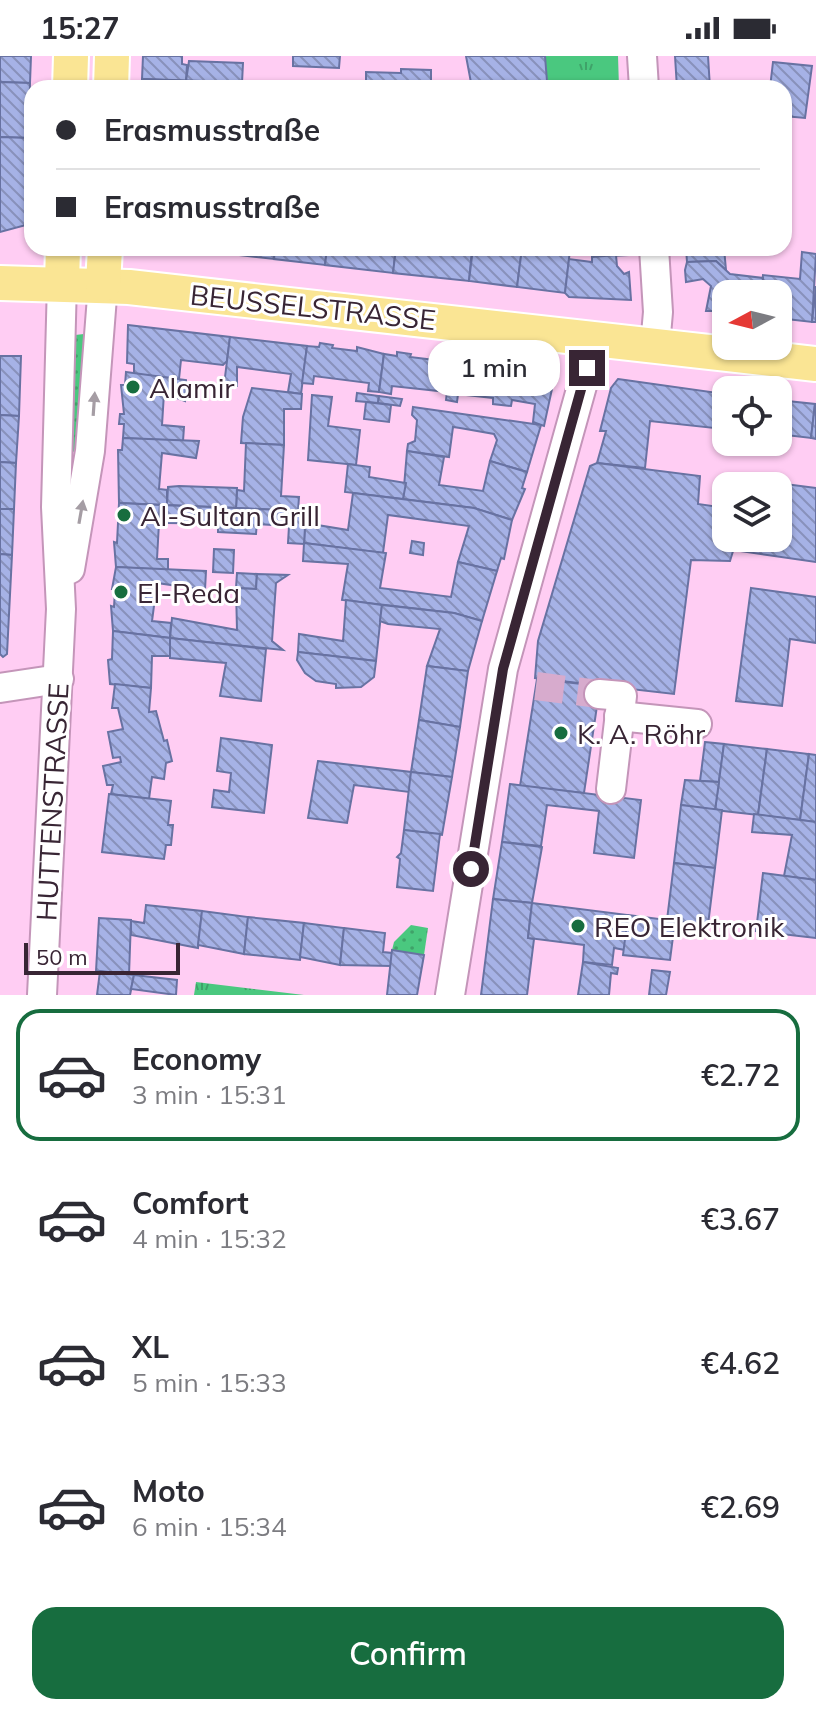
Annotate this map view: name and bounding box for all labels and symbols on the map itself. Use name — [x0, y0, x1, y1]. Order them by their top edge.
street label: BEUSSELSTRASSE — [188, 277, 438, 337]
north arrow — [712, 280, 792, 360]
callout: 1 min — [427, 340, 559, 396]
route end — [569, 350, 605, 386]
place label: Alamir — [149, 370, 235, 405]
marker: Alamir — [124, 378, 142, 396]
one-way arrow — [88, 391, 101, 416]
place label: Al-Sultan Grill — [140, 498, 320, 533]
one-way arrow — [75, 499, 87, 524]
marker: Al-Sultan Grill — [115, 506, 133, 524]
place label: El-Reda — [137, 575, 240, 610]
marker: El-Reda — [112, 583, 130, 601]
street label: HUTTENSTRASSE — [28, 682, 76, 922]
place label: K. A. Röhr — [577, 716, 706, 751]
marker: K. A. Röhr — [552, 724, 570, 742]
route start — [453, 851, 489, 887]
place label: REO Elektronik — [594, 909, 785, 944]
marker: REO Elektronik — [569, 917, 587, 935]
scale bar — [24, 939, 180, 975]

